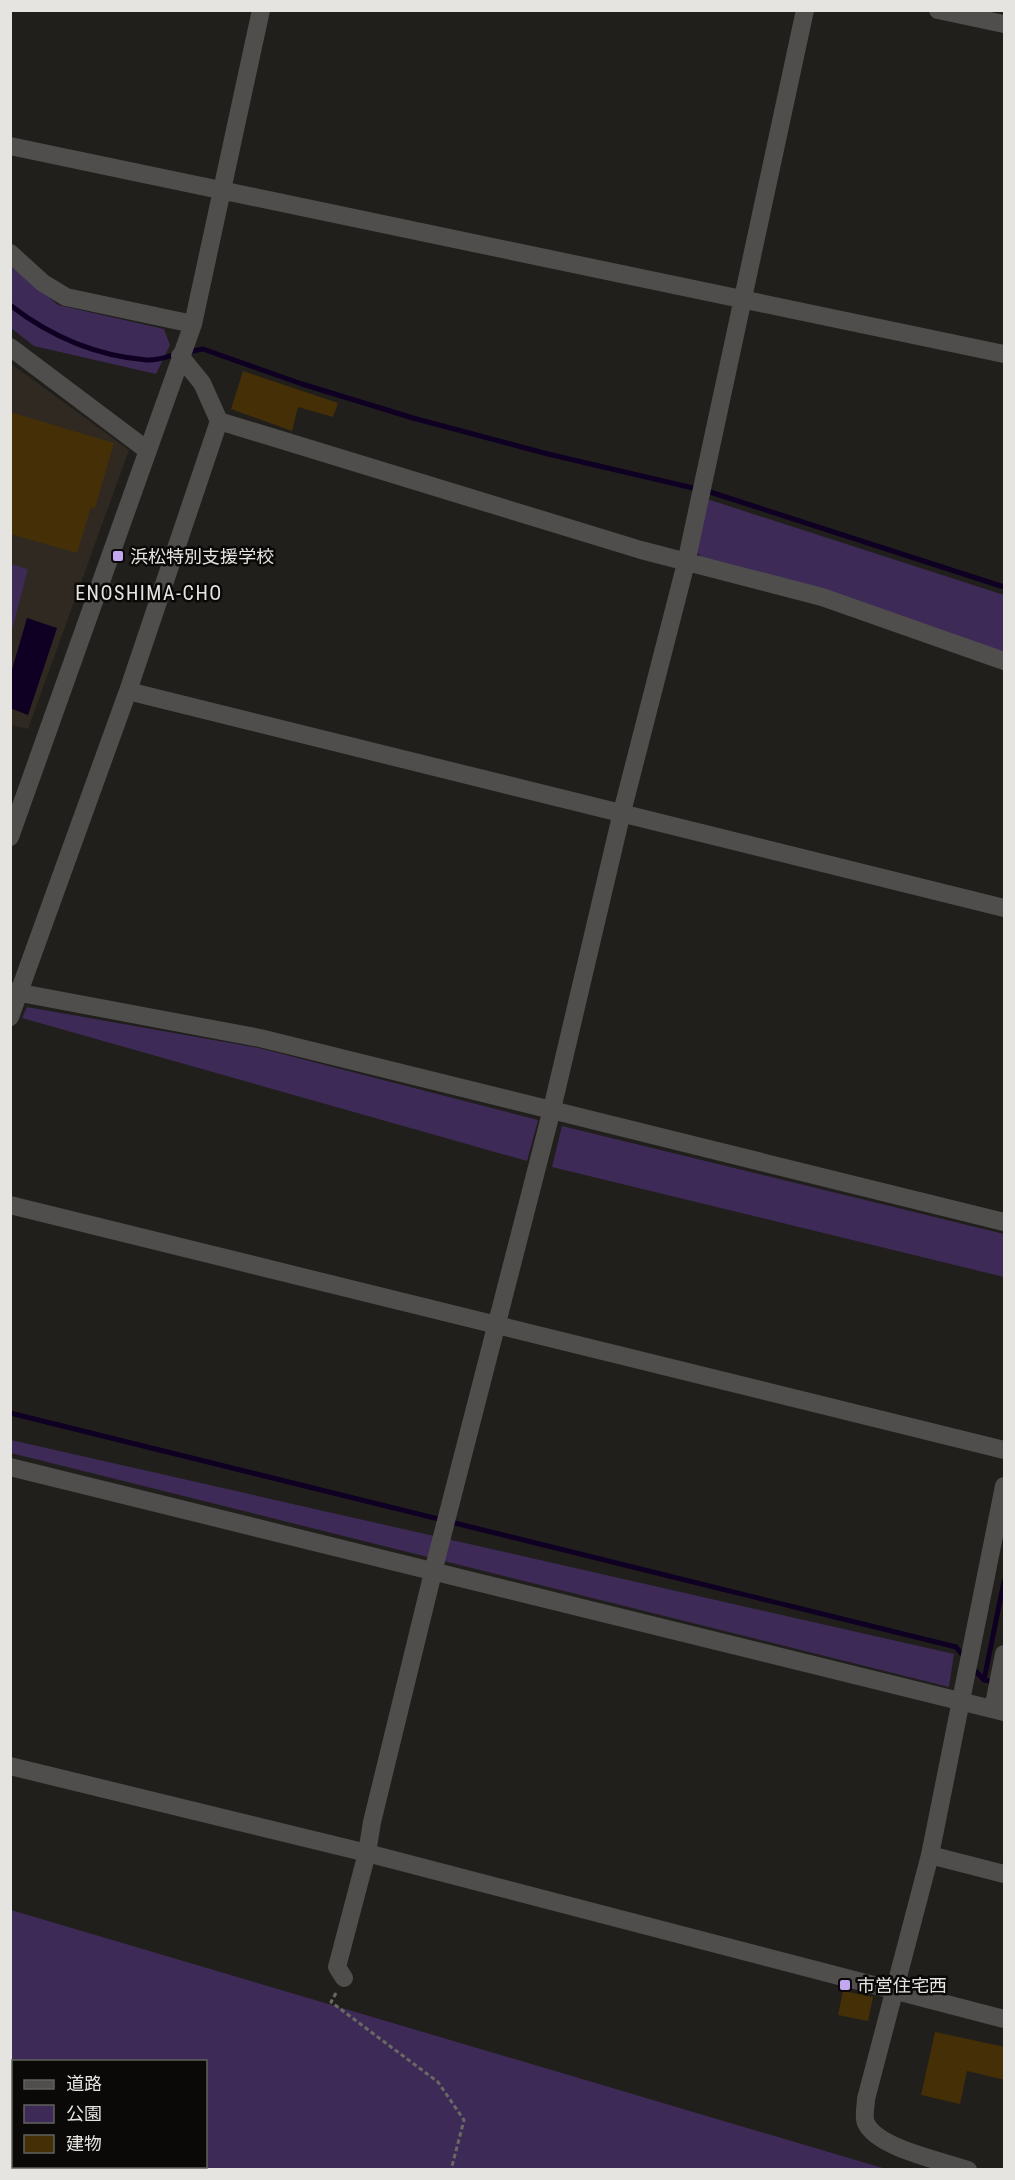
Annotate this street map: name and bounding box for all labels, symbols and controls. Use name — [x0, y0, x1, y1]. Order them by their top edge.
place label: 浜松特別支援学校 — [130, 546, 274, 567]
marker: 浜松特別支援学校 — [111, 549, 125, 563]
district label: ENOSHIMA-CHO — [75, 581, 223, 605]
place label: 市営住宅西 — [857, 1975, 947, 1996]
marker: 市営住宅西 — [838, 1978, 852, 1992]
legend — [12, 2060, 207, 2168]
text: 道路 — [66, 2073, 102, 2094]
text: 公園 — [66, 2103, 102, 2124]
text: 建物 — [66, 2133, 102, 2154]

